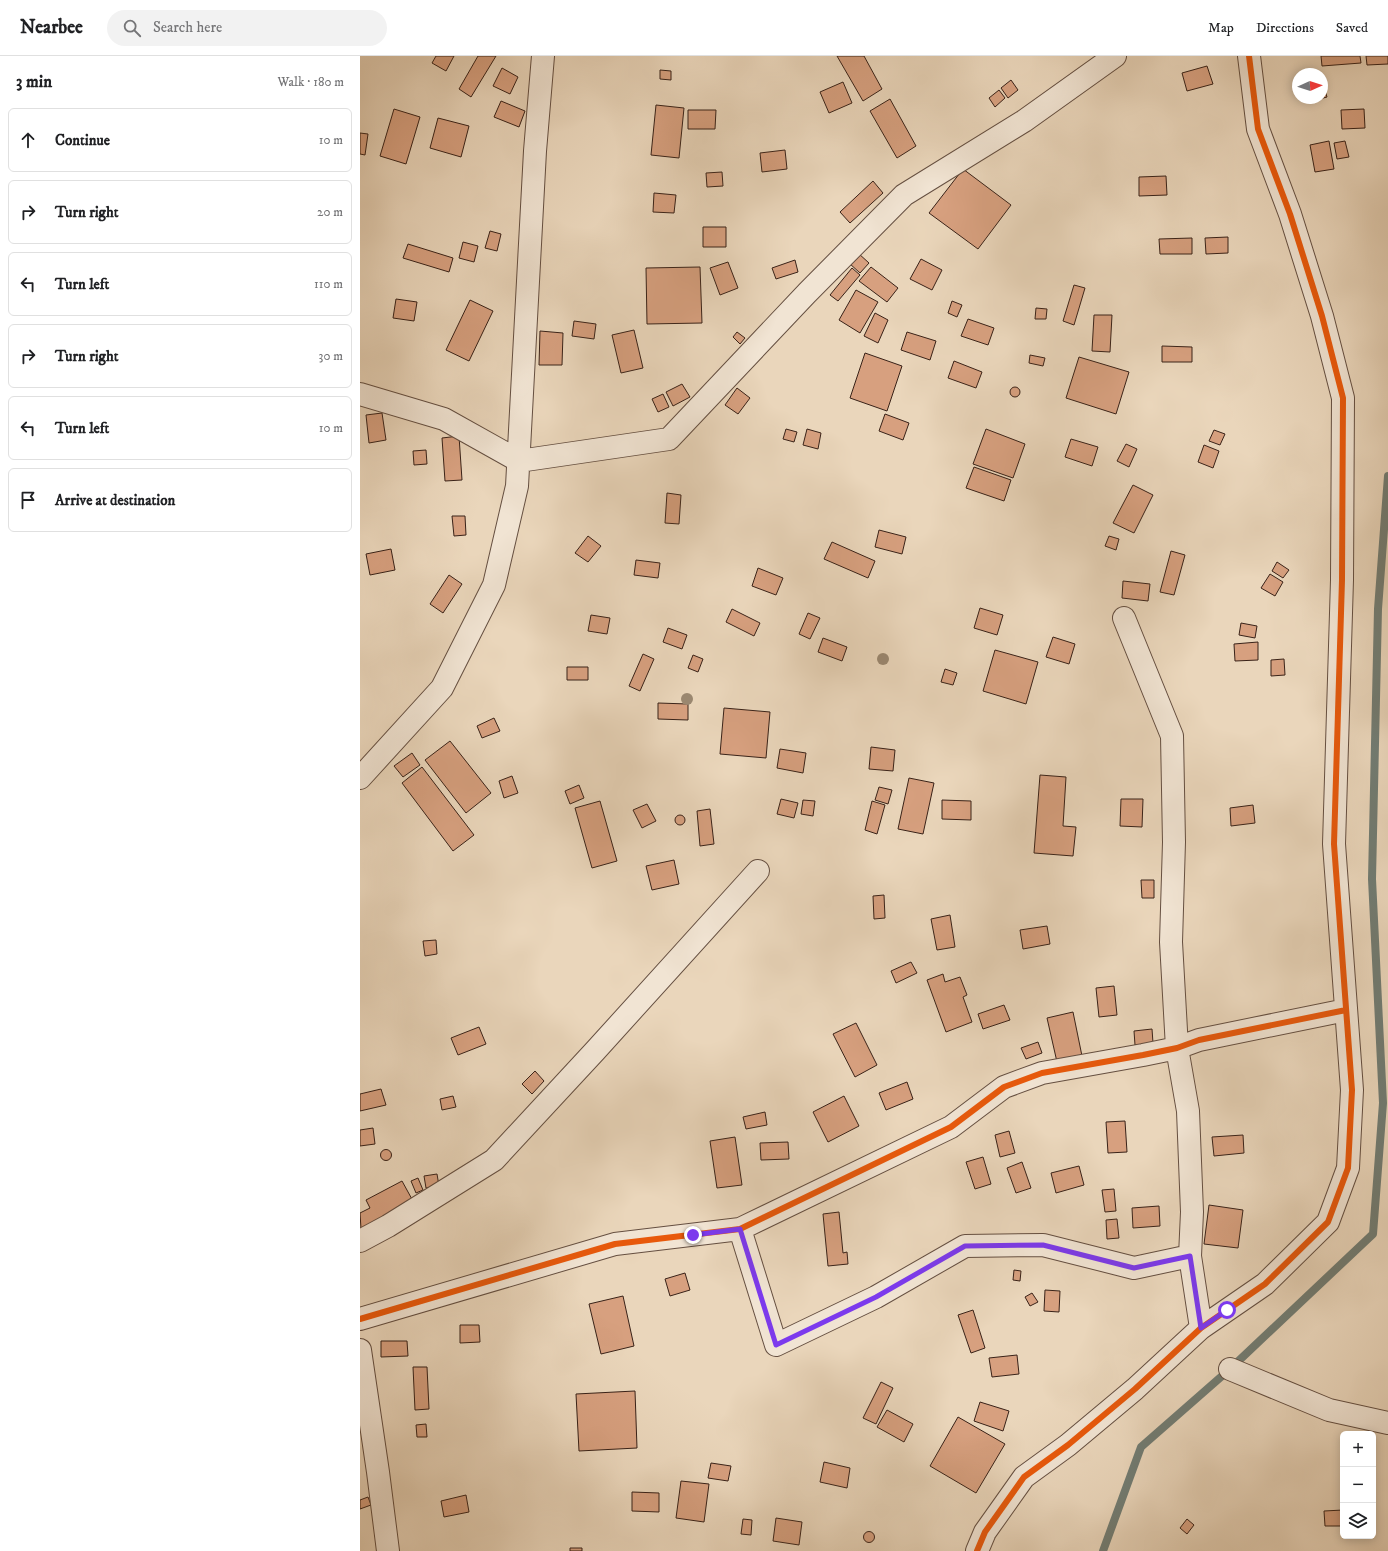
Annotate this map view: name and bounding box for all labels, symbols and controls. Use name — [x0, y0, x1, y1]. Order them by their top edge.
search box — [107, 10, 387, 46]
text: Nearbee — [20, 16, 83, 39]
icon: search — [121, 17, 143, 39]
text: Search here — [153, 18, 222, 37]
text: Map — [1208, 19, 1234, 37]
text: Directions — [1256, 19, 1314, 37]
text: Saved — [1336, 19, 1368, 37]
north arrow — [1292, 68, 1328, 104]
text: 3 min — [16, 71, 52, 93]
text: Walk · 180 m — [277, 74, 344, 90]
icon: ahead — [17, 129, 39, 151]
text: Continue — [55, 131, 110, 150]
text: 10 m — [319, 132, 343, 148]
icon: right — [17, 201, 39, 223]
text: Turn right — [55, 203, 118, 222]
text: 20 m — [317, 204, 343, 220]
icon: left — [17, 273, 39, 295]
text: Turn left — [55, 275, 109, 294]
text: 110 m — [314, 276, 343, 292]
icon: right — [17, 345, 39, 367]
text: Turn right — [55, 347, 118, 366]
text: 30 m — [319, 348, 343, 364]
icon: left — [17, 417, 39, 439]
text: Turn left — [55, 419, 109, 438]
text: 10 m — [319, 420, 343, 436]
icon: arrive — [17, 489, 39, 511]
text: Arrive at destination — [55, 491, 175, 510]
route end — [684, 1226, 702, 1244]
route start — [1218, 1301, 1236, 1319]
map controls — [1340, 1431, 1376, 1539]
button: + — [1340, 1431, 1376, 1467]
button: − — [1340, 1467, 1376, 1503]
button: layers — [1340, 1503, 1376, 1539]

